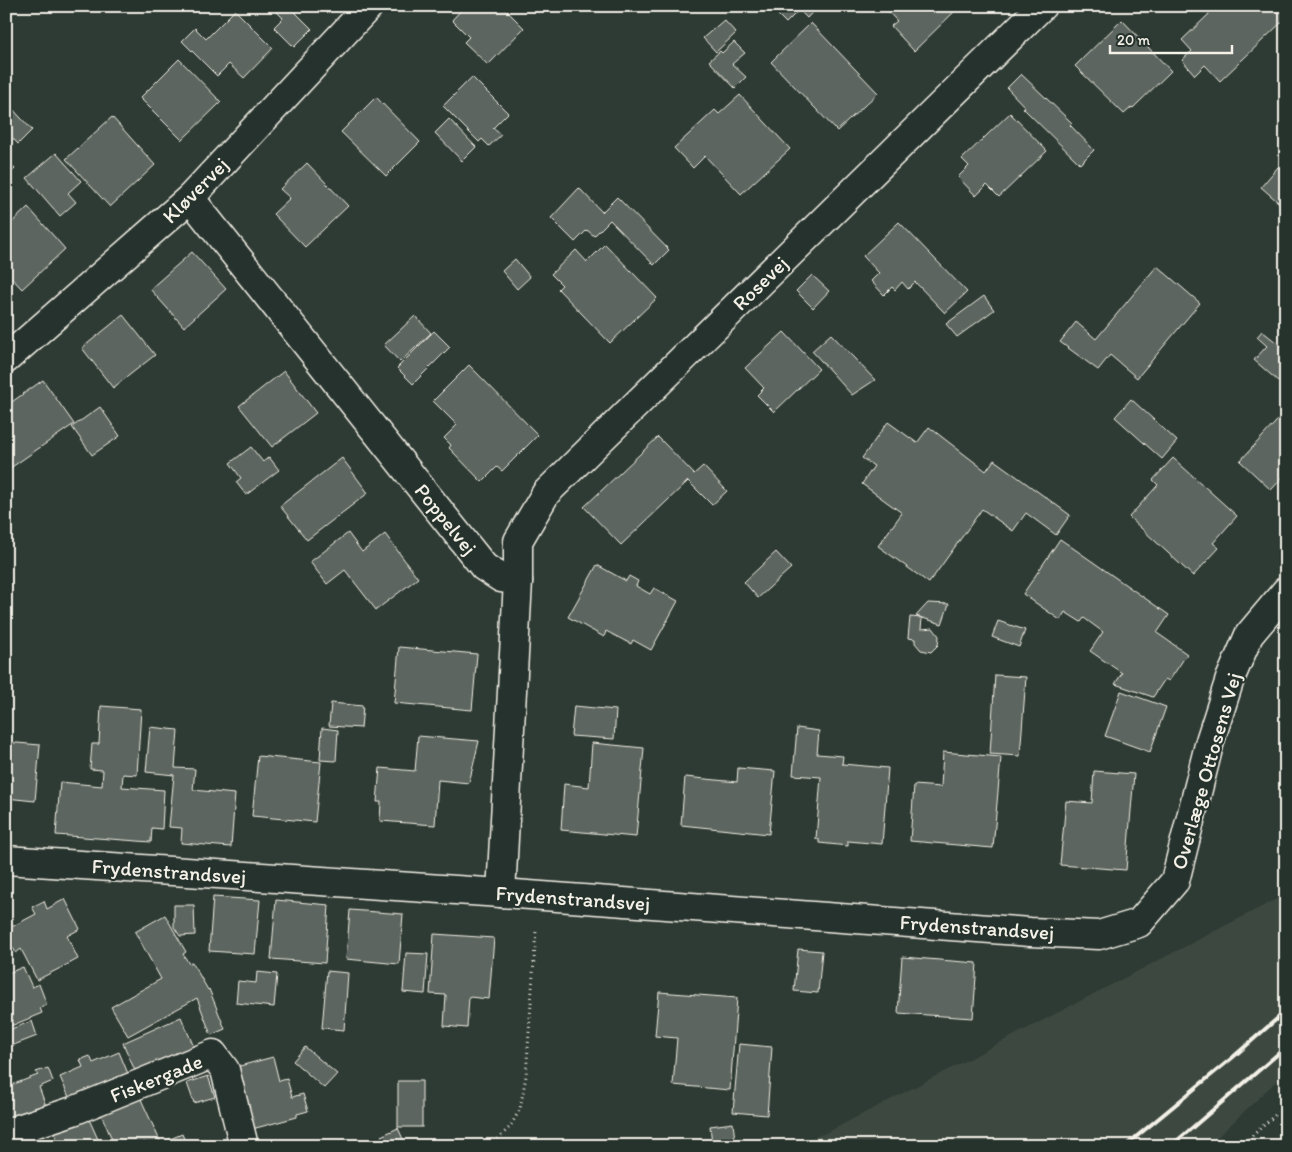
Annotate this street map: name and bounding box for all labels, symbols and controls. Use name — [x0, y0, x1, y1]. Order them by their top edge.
scale bar — [1110, 22, 1232, 54]
text: 20 m — [1117, 31, 1151, 49]
street label: Kløvervej — [157, 152, 233, 228]
street label: Rosevej — [727, 251, 793, 315]
street label: Poppelvej — [410, 478, 482, 560]
street label: Overlæge Ottosens Vej — [1166, 670, 1246, 872]
street label: Frydenstrandsvej — [91, 853, 247, 889]
street label: Frydenstrandsvej — [495, 880, 651, 916]
street label: Frydenstrandsvej — [899, 909, 1055, 945]
street label: Fiskergade — [106, 1048, 206, 1108]

